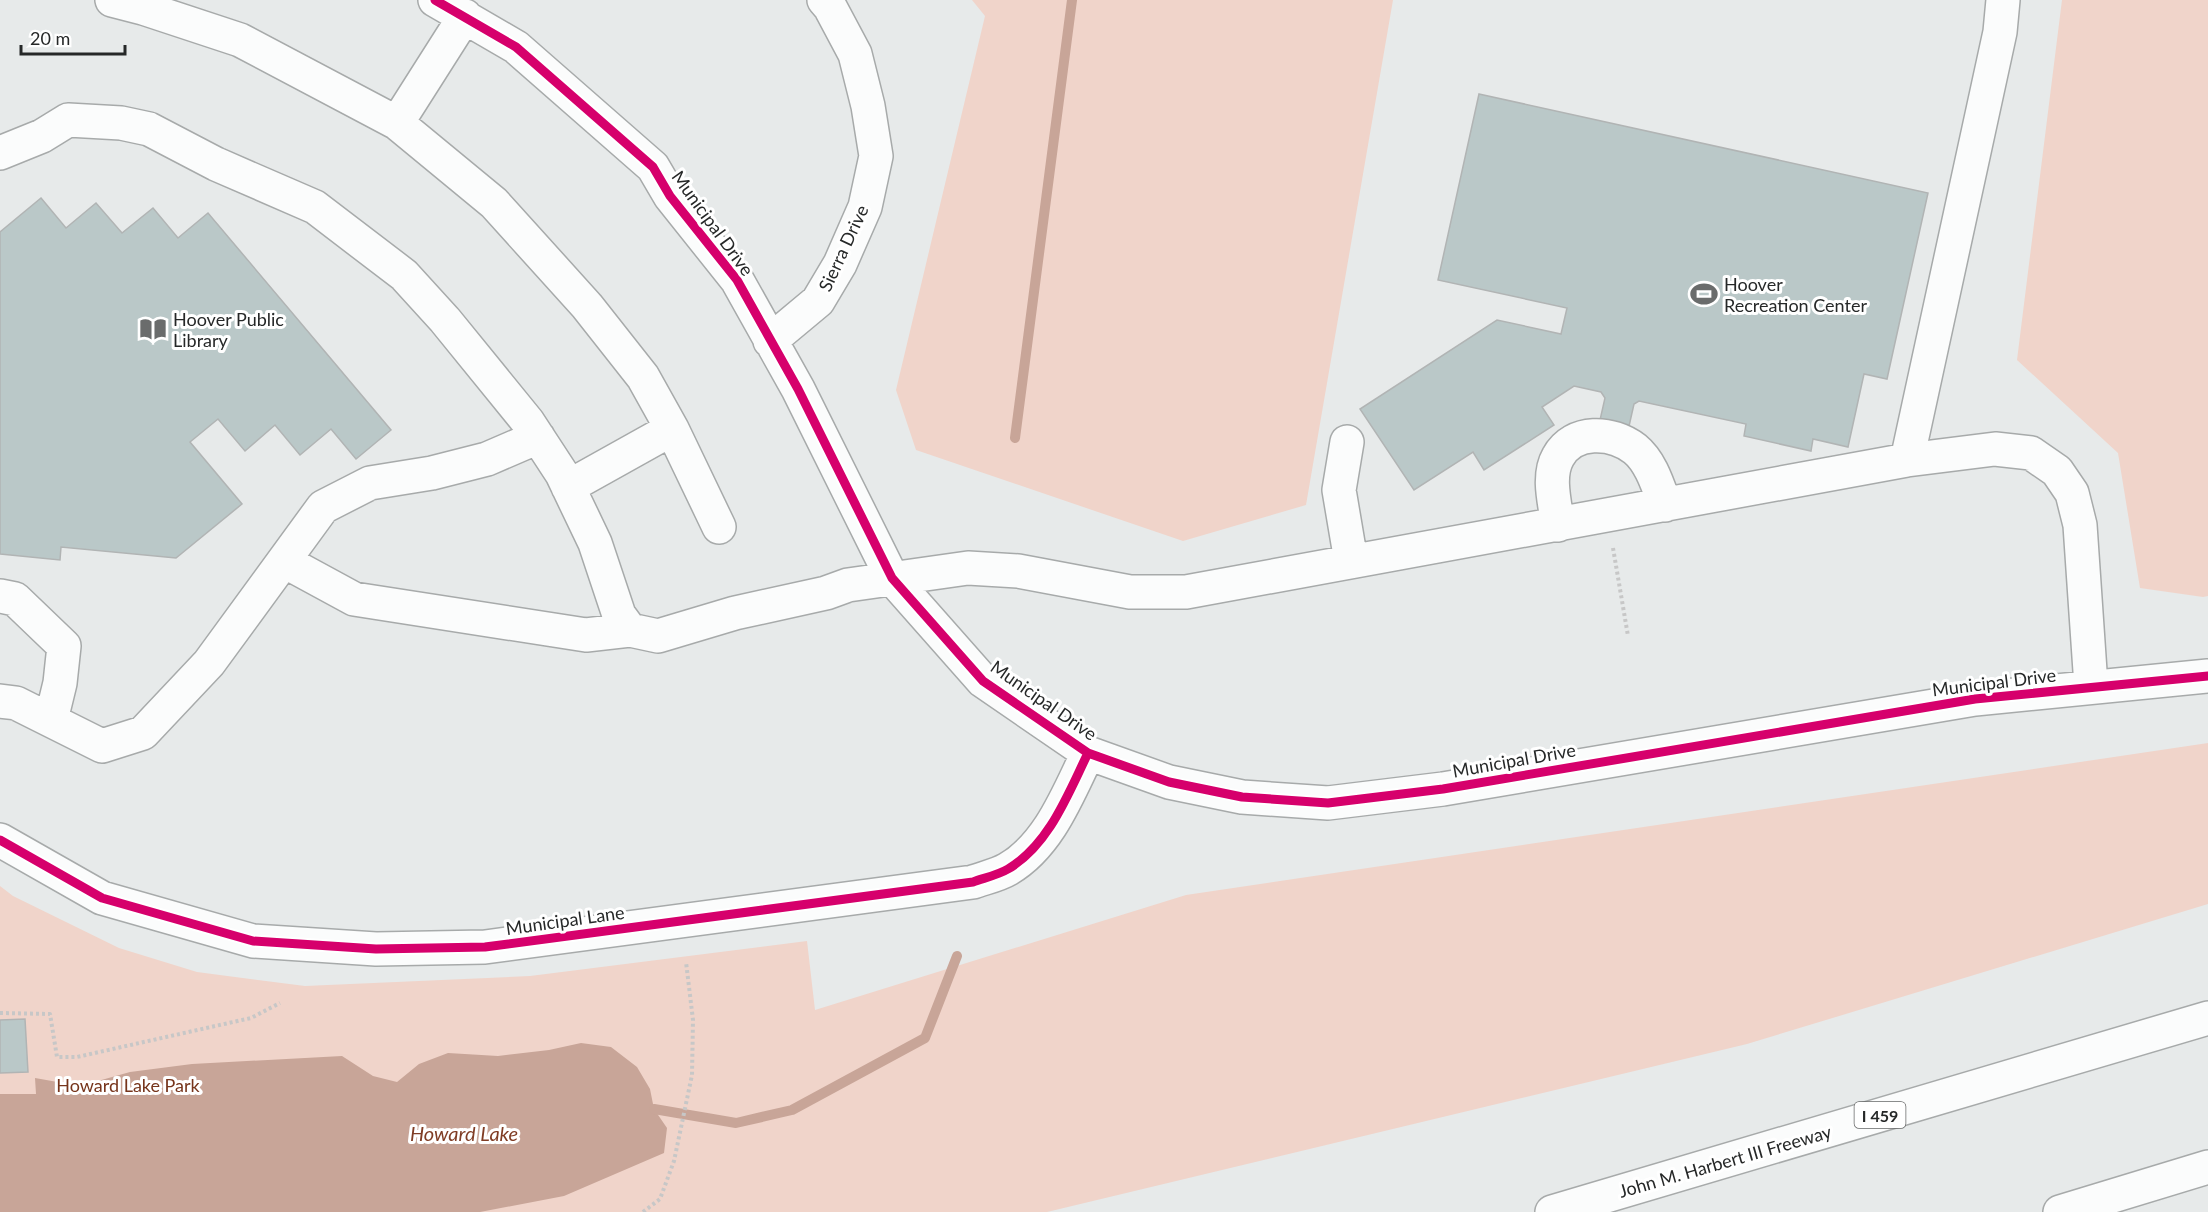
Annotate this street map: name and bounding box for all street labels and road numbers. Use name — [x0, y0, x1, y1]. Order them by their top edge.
street label: Municipal Drive — [667, 166, 759, 280]
street label: Sierra Drive — [813, 201, 873, 295]
street label: Municipal Drive — [987, 655, 1101, 745]
street label: Municipal Drive — [1931, 663, 2057, 701]
street label: Municipal Drive — [1451, 738, 1577, 782]
street label: Municipal Lane — [504, 901, 626, 939]
road number: I 459 — [1854, 1102, 1906, 1128]
street label: John M. Harbert III Freeway — [1616, 1120, 1835, 1202]

